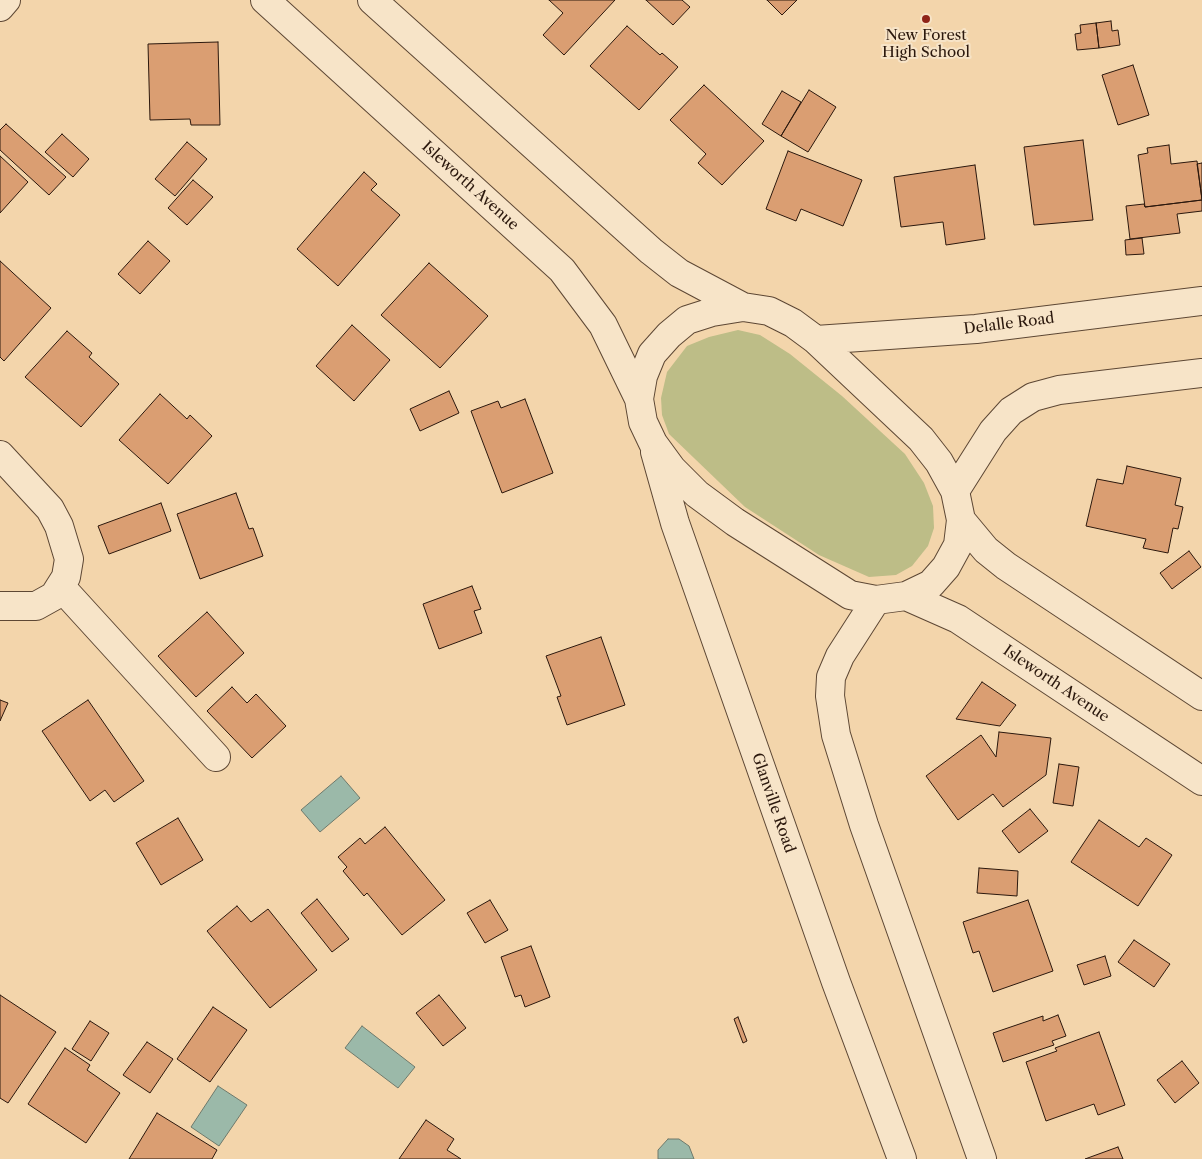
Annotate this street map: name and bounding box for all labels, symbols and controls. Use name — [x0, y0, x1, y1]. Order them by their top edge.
marker: New Forest High School — [920, 13, 932, 25]
place label: New Forest High School — [882, 27, 970, 62]
street label: Isleworth Avenue — [418, 138, 522, 234]
street label: Delalle Road — [963, 310, 1055, 338]
street label: Isleworth Avenue — [999, 642, 1113, 726]
street label: Glanville Road — [747, 751, 799, 855]

